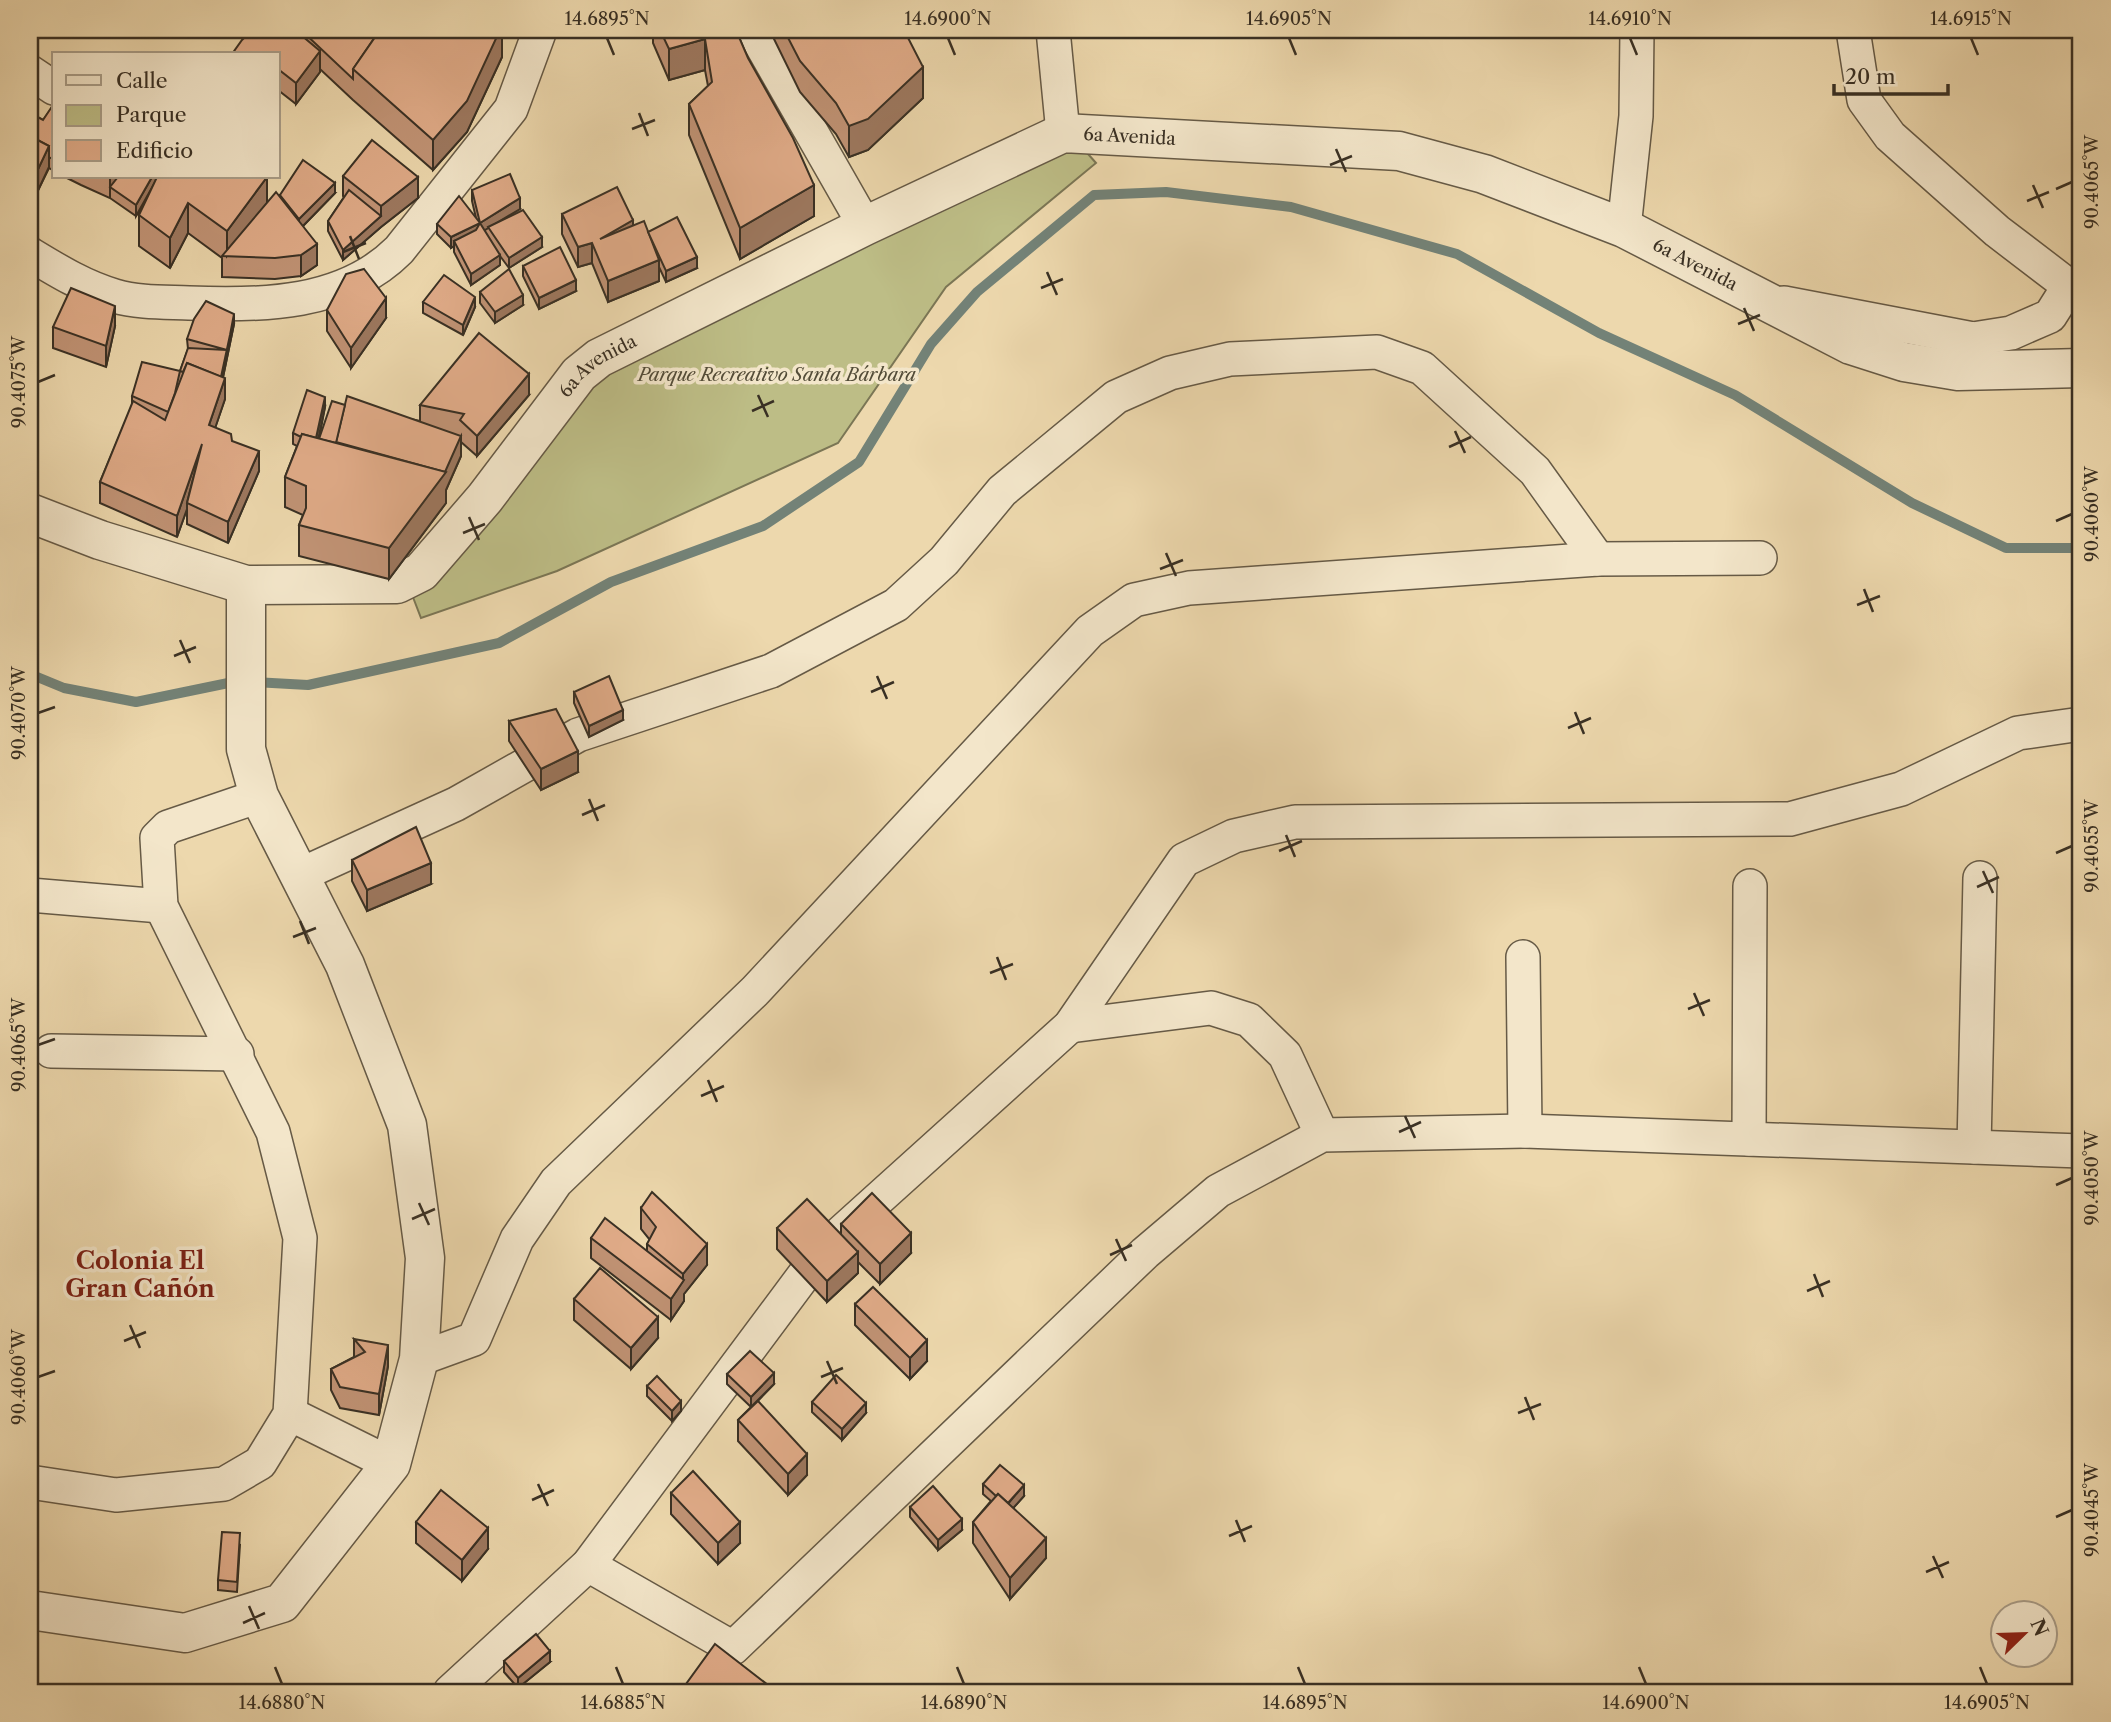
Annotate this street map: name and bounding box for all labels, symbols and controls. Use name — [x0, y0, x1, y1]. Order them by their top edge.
text: 14.6895°N — [564, 8, 650, 30]
text: 14.6900°N — [904, 8, 992, 30]
text: 14.6905°N — [1246, 8, 1332, 30]
text: 14.6910°N — [1588, 8, 1672, 30]
text: 14.6915°N — [1930, 8, 2012, 30]
legend — [52, 52, 280, 178]
scale bar — [1834, 52, 1948, 96]
text: 20 m — [1845, 64, 1896, 89]
text: Calle — [116, 68, 168, 93]
text: Parque — [116, 102, 187, 127]
street label: 6a Avenida — [1083, 123, 1177, 150]
text: 90.4065°W — [2081, 134, 2103, 229]
text: Edificio — [116, 138, 193, 163]
street label: 6a Avenida — [1649, 234, 1742, 296]
street label: 6a Avenida — [554, 330, 641, 402]
text: 90.4075°W — [8, 334, 30, 428]
park label: Parque Recreativo Santa Bárbara — [636, 364, 916, 386]
text: 90.4060°W — [2081, 465, 2103, 562]
text: 90.4070°W — [8, 665, 30, 760]
text: 90.4055°W — [2081, 798, 2103, 893]
text: 90.4065°W — [8, 997, 30, 1092]
text: 90.4050°W — [2081, 1129, 2103, 1226]
district label: Colonia El Gran Cañón — [65, 1246, 215, 1303]
text: 90.4060°W — [8, 1328, 30, 1425]
text: 90.4045°W — [2081, 1462, 2103, 1557]
north arrow — [1988, 1600, 2058, 1670]
text: N — [2025, 1615, 2053, 1640]
text: 14.6880°N — [239, 1692, 326, 1714]
text: 14.6885°N — [580, 1692, 666, 1714]
text: 14.6890°N — [921, 1692, 1007, 1714]
text: 14.6895°N — [1262, 1692, 1348, 1714]
text: 14.6900°N — [1602, 1692, 1690, 1714]
text: 14.6905°N — [1944, 1692, 2030, 1714]

